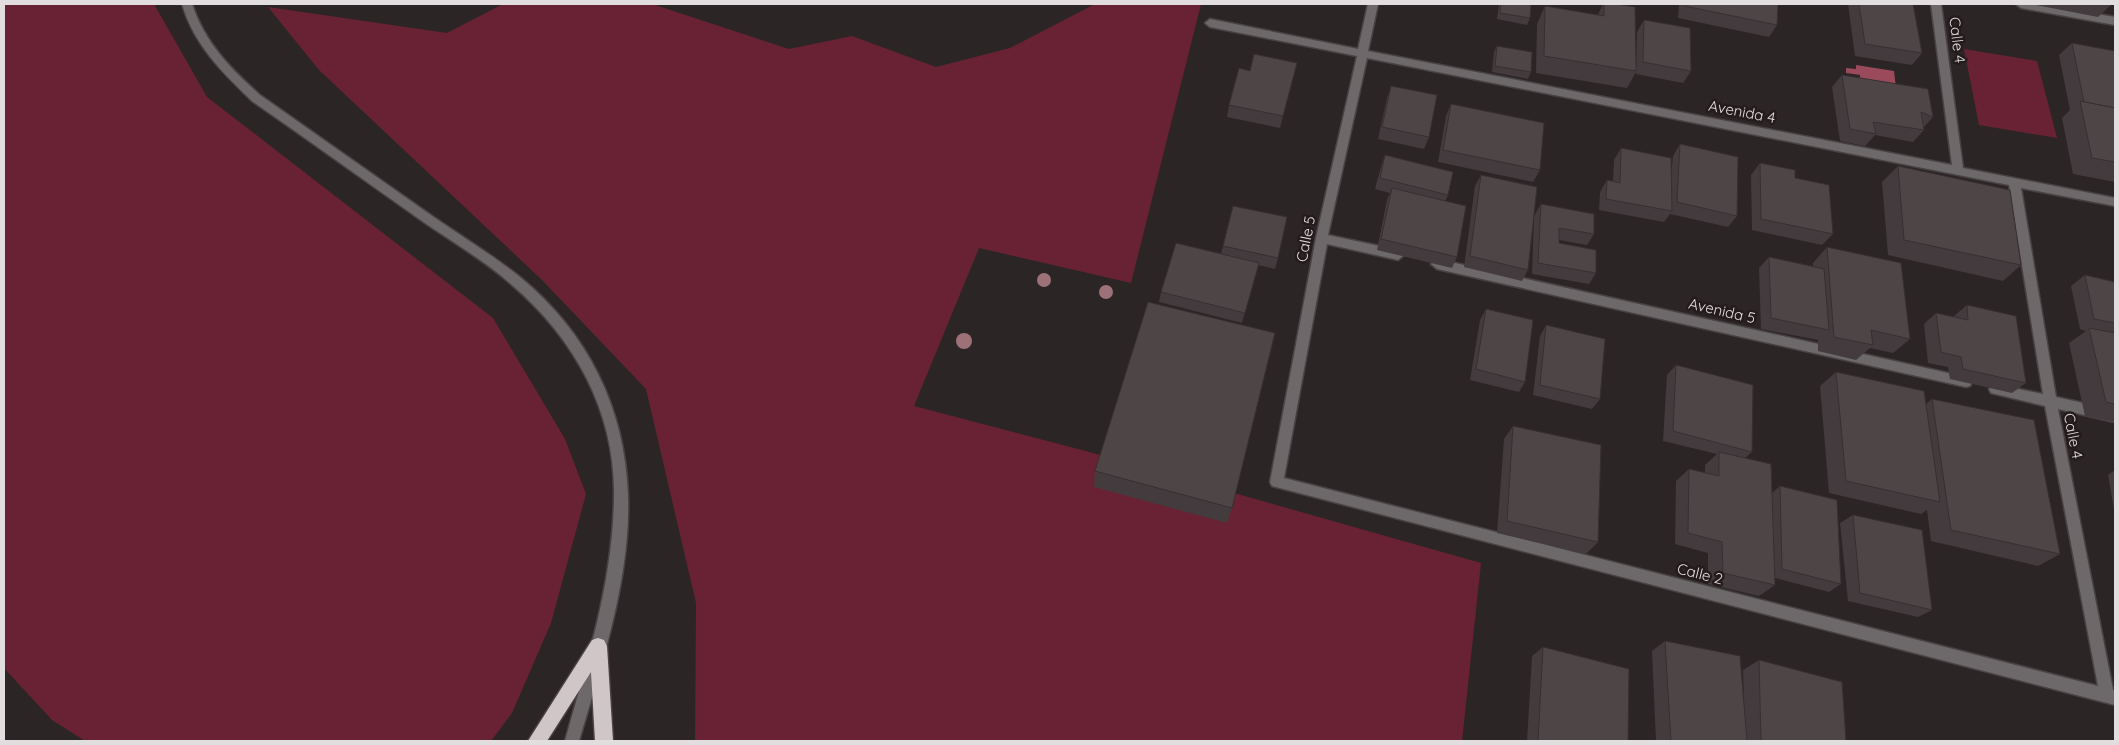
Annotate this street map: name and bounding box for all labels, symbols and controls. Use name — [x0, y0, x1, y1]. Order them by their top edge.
street label: Calle 4 — [1945, 16, 1970, 64]
street label: Avenida 4 — [1707, 96, 1777, 127]
street label: Calle 5 — [1292, 214, 1319, 263]
street label: Avenida 5 — [1687, 294, 1757, 327]
street label: Calle 4 — [2060, 411, 2087, 460]
street label: Calle 2 — [1675, 559, 1725, 588]

